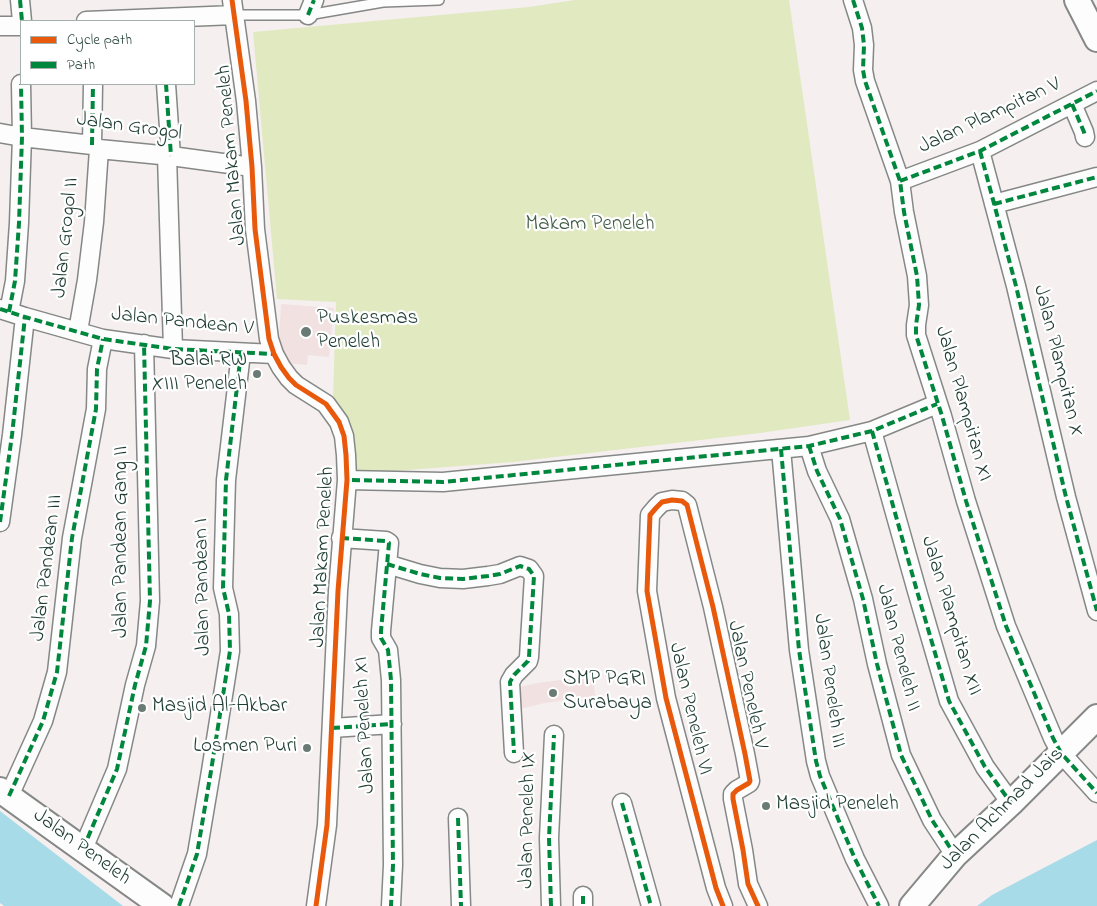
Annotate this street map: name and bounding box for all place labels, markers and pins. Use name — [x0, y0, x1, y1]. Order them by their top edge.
place label: Puskesmas Peneleh — [317, 307, 418, 357]
marker: Puskesmas Peneleh — [299, 325, 313, 339]
place label: Balai RW XIII Peneleh — [152, 349, 247, 399]
marker: Balai RW XIII Peneleh — [251, 368, 263, 380]
place label: SMP PGRI Surabaya — [563, 668, 652, 718]
marker: SMP PGRI Surabaya — [547, 687, 559, 699]
place label: Masjid Al-Akbar — [152, 695, 287, 721]
marker: Masjid Al-Akbar — [136, 702, 148, 714]
place label: Losmen Puri — [193, 735, 297, 761]
marker: Losmen Puri — [301, 742, 313, 754]
place label: Masjid Peneleh — [776, 793, 899, 819]
marker: Masjid Peneleh — [760, 800, 772, 812]

